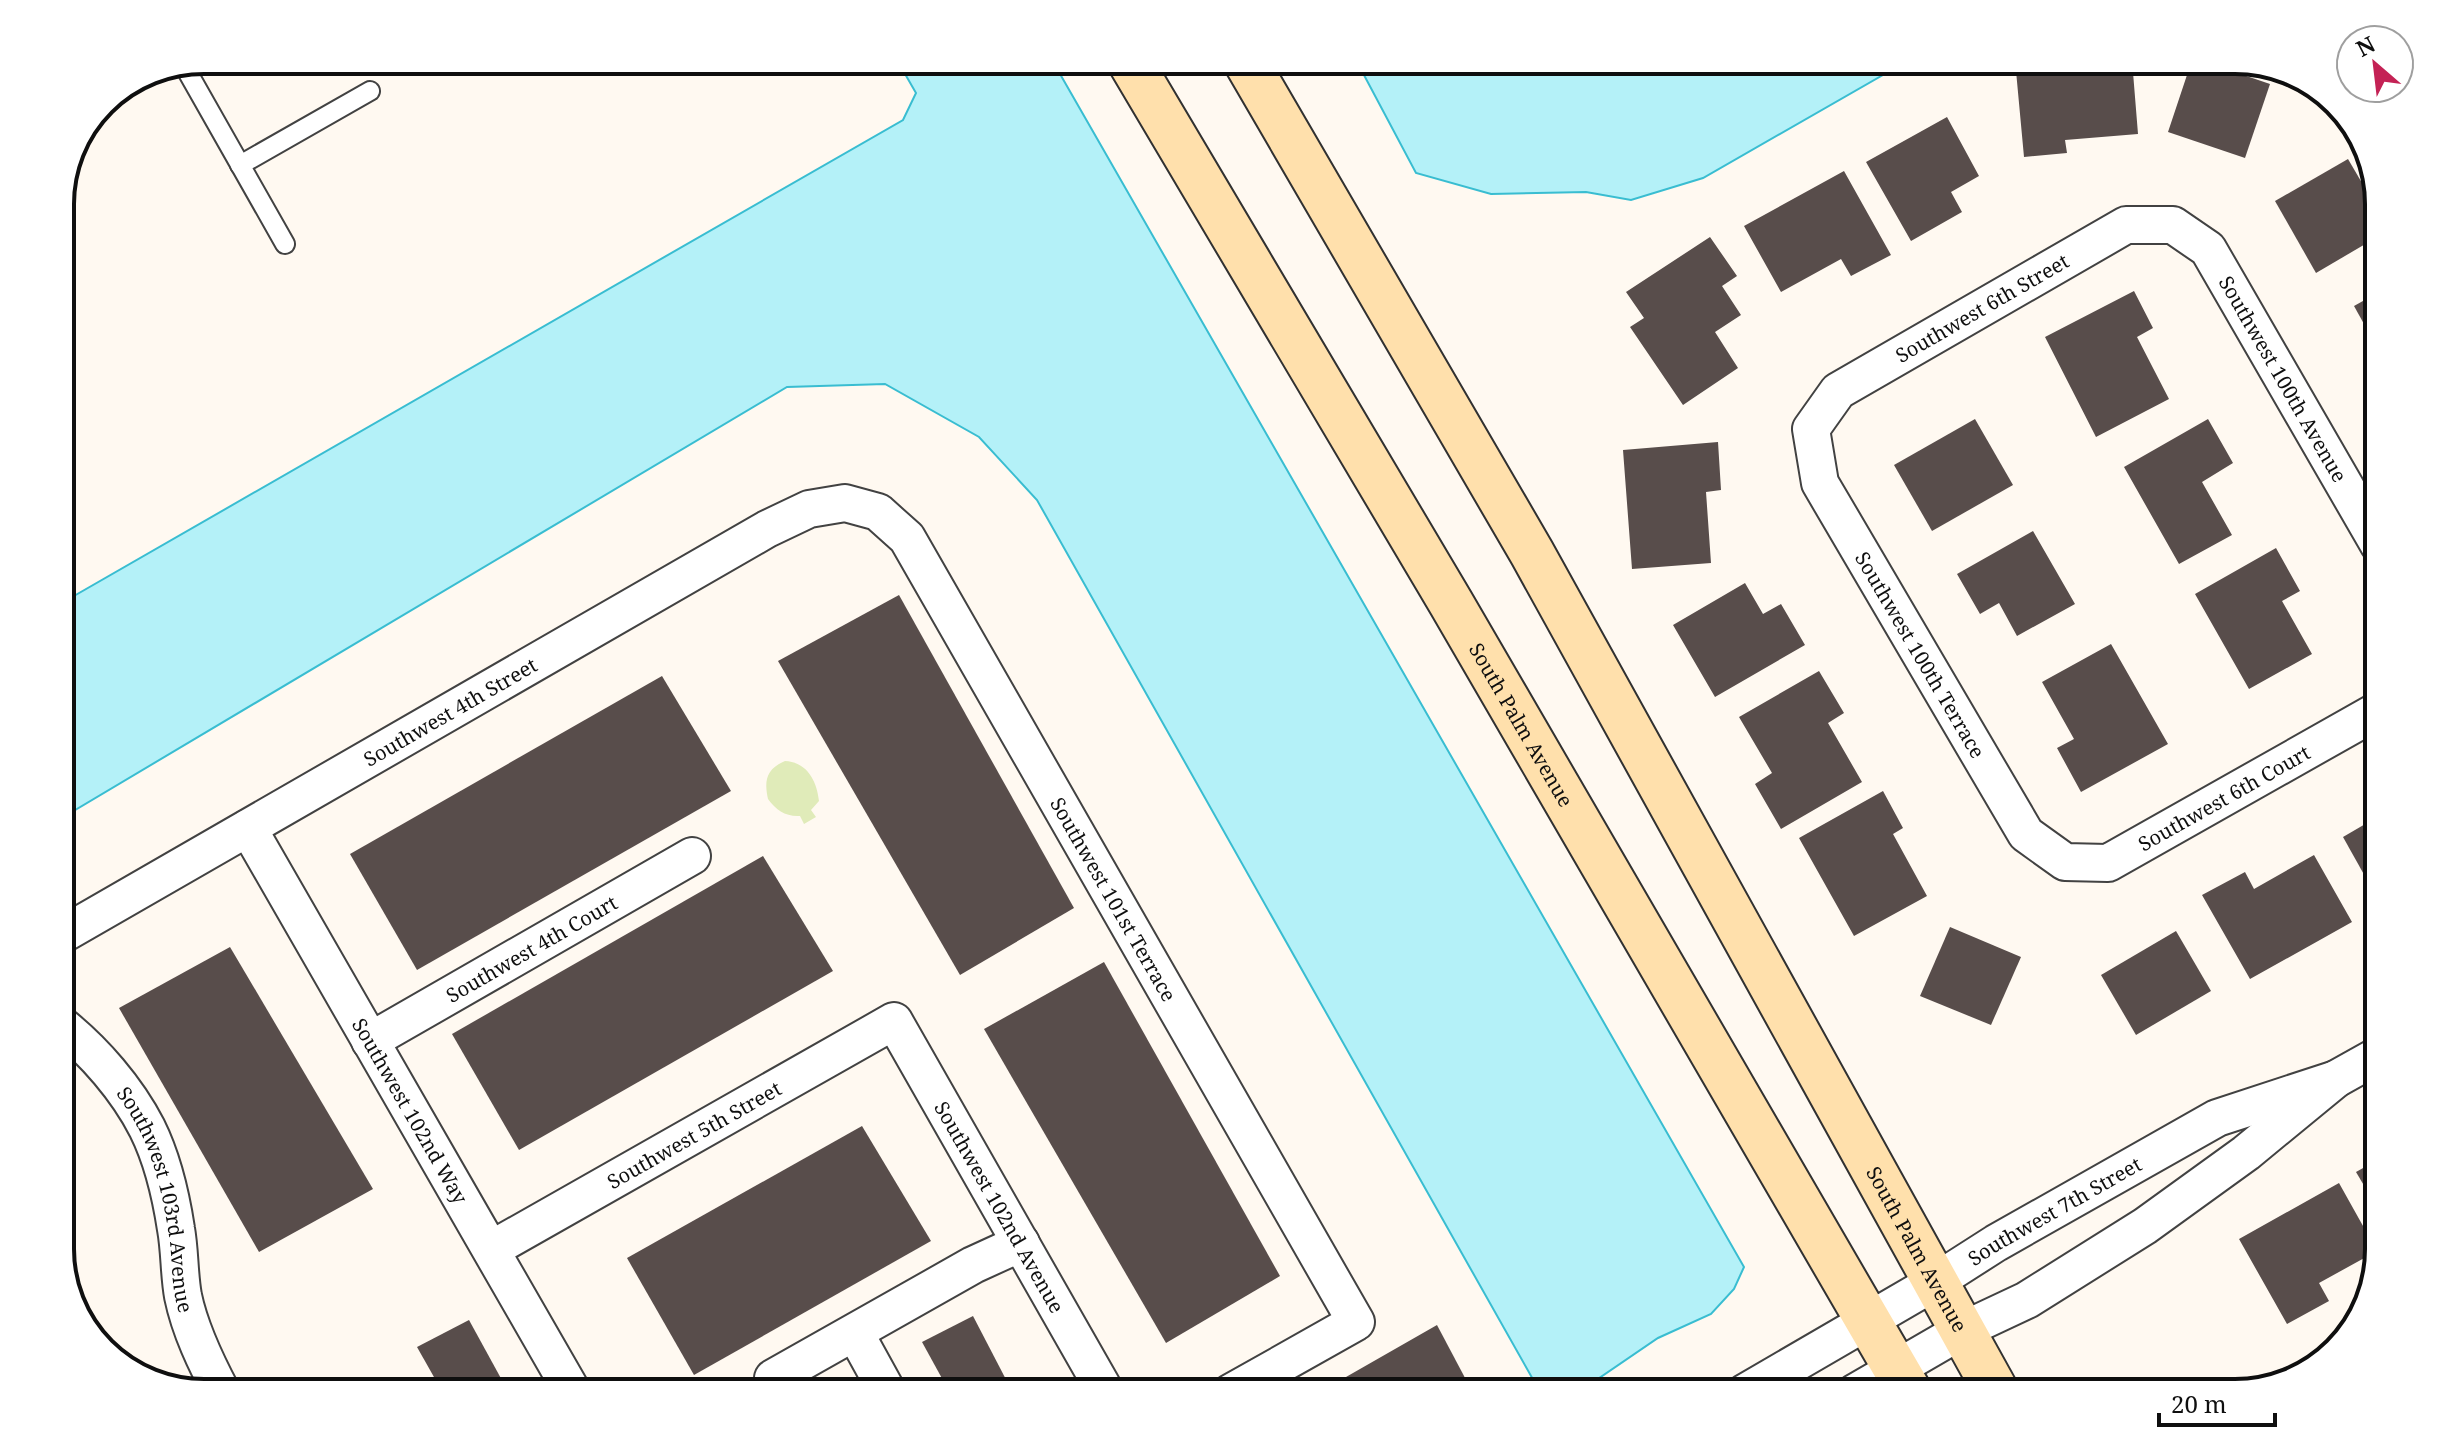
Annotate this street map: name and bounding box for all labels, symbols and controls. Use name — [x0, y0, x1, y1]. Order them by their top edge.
north arrow — [2335, 24, 2415, 104]
text: N — [2350, 28, 2380, 63]
street label: Southwest 6th Street — [1890, 247, 2074, 369]
street label: Southwest 100th Avenue — [2213, 271, 2353, 487]
street label: Southwest 100th Terrace — [1850, 546, 1992, 763]
street label: South Palm Avenue — [1463, 638, 1580, 812]
street label: Southwest 4th Street — [358, 651, 542, 772]
street label: Southwest 6th Court — [2133, 738, 2315, 857]
street label: Southwest 101st Terrace — [1045, 792, 1183, 1006]
street label: Southwest 4th Court — [441, 888, 622, 1008]
street label: Southwest 102nd Way — [347, 1013, 475, 1209]
street label: Southwest 5th Street — [602, 1074, 786, 1195]
street label: Southwest 103rd Avenue — [111, 1081, 200, 1316]
street label: Southwest 102nd Avenue — [929, 1096, 1071, 1318]
street label: Southwest 7th Street — [1962, 1150, 2146, 1271]
street label: South Palm Avenue — [1861, 1161, 1974, 1337]
scale bar — [2159, 1377, 2275, 1427]
text: 20 m — [2171, 1387, 2227, 1420]

